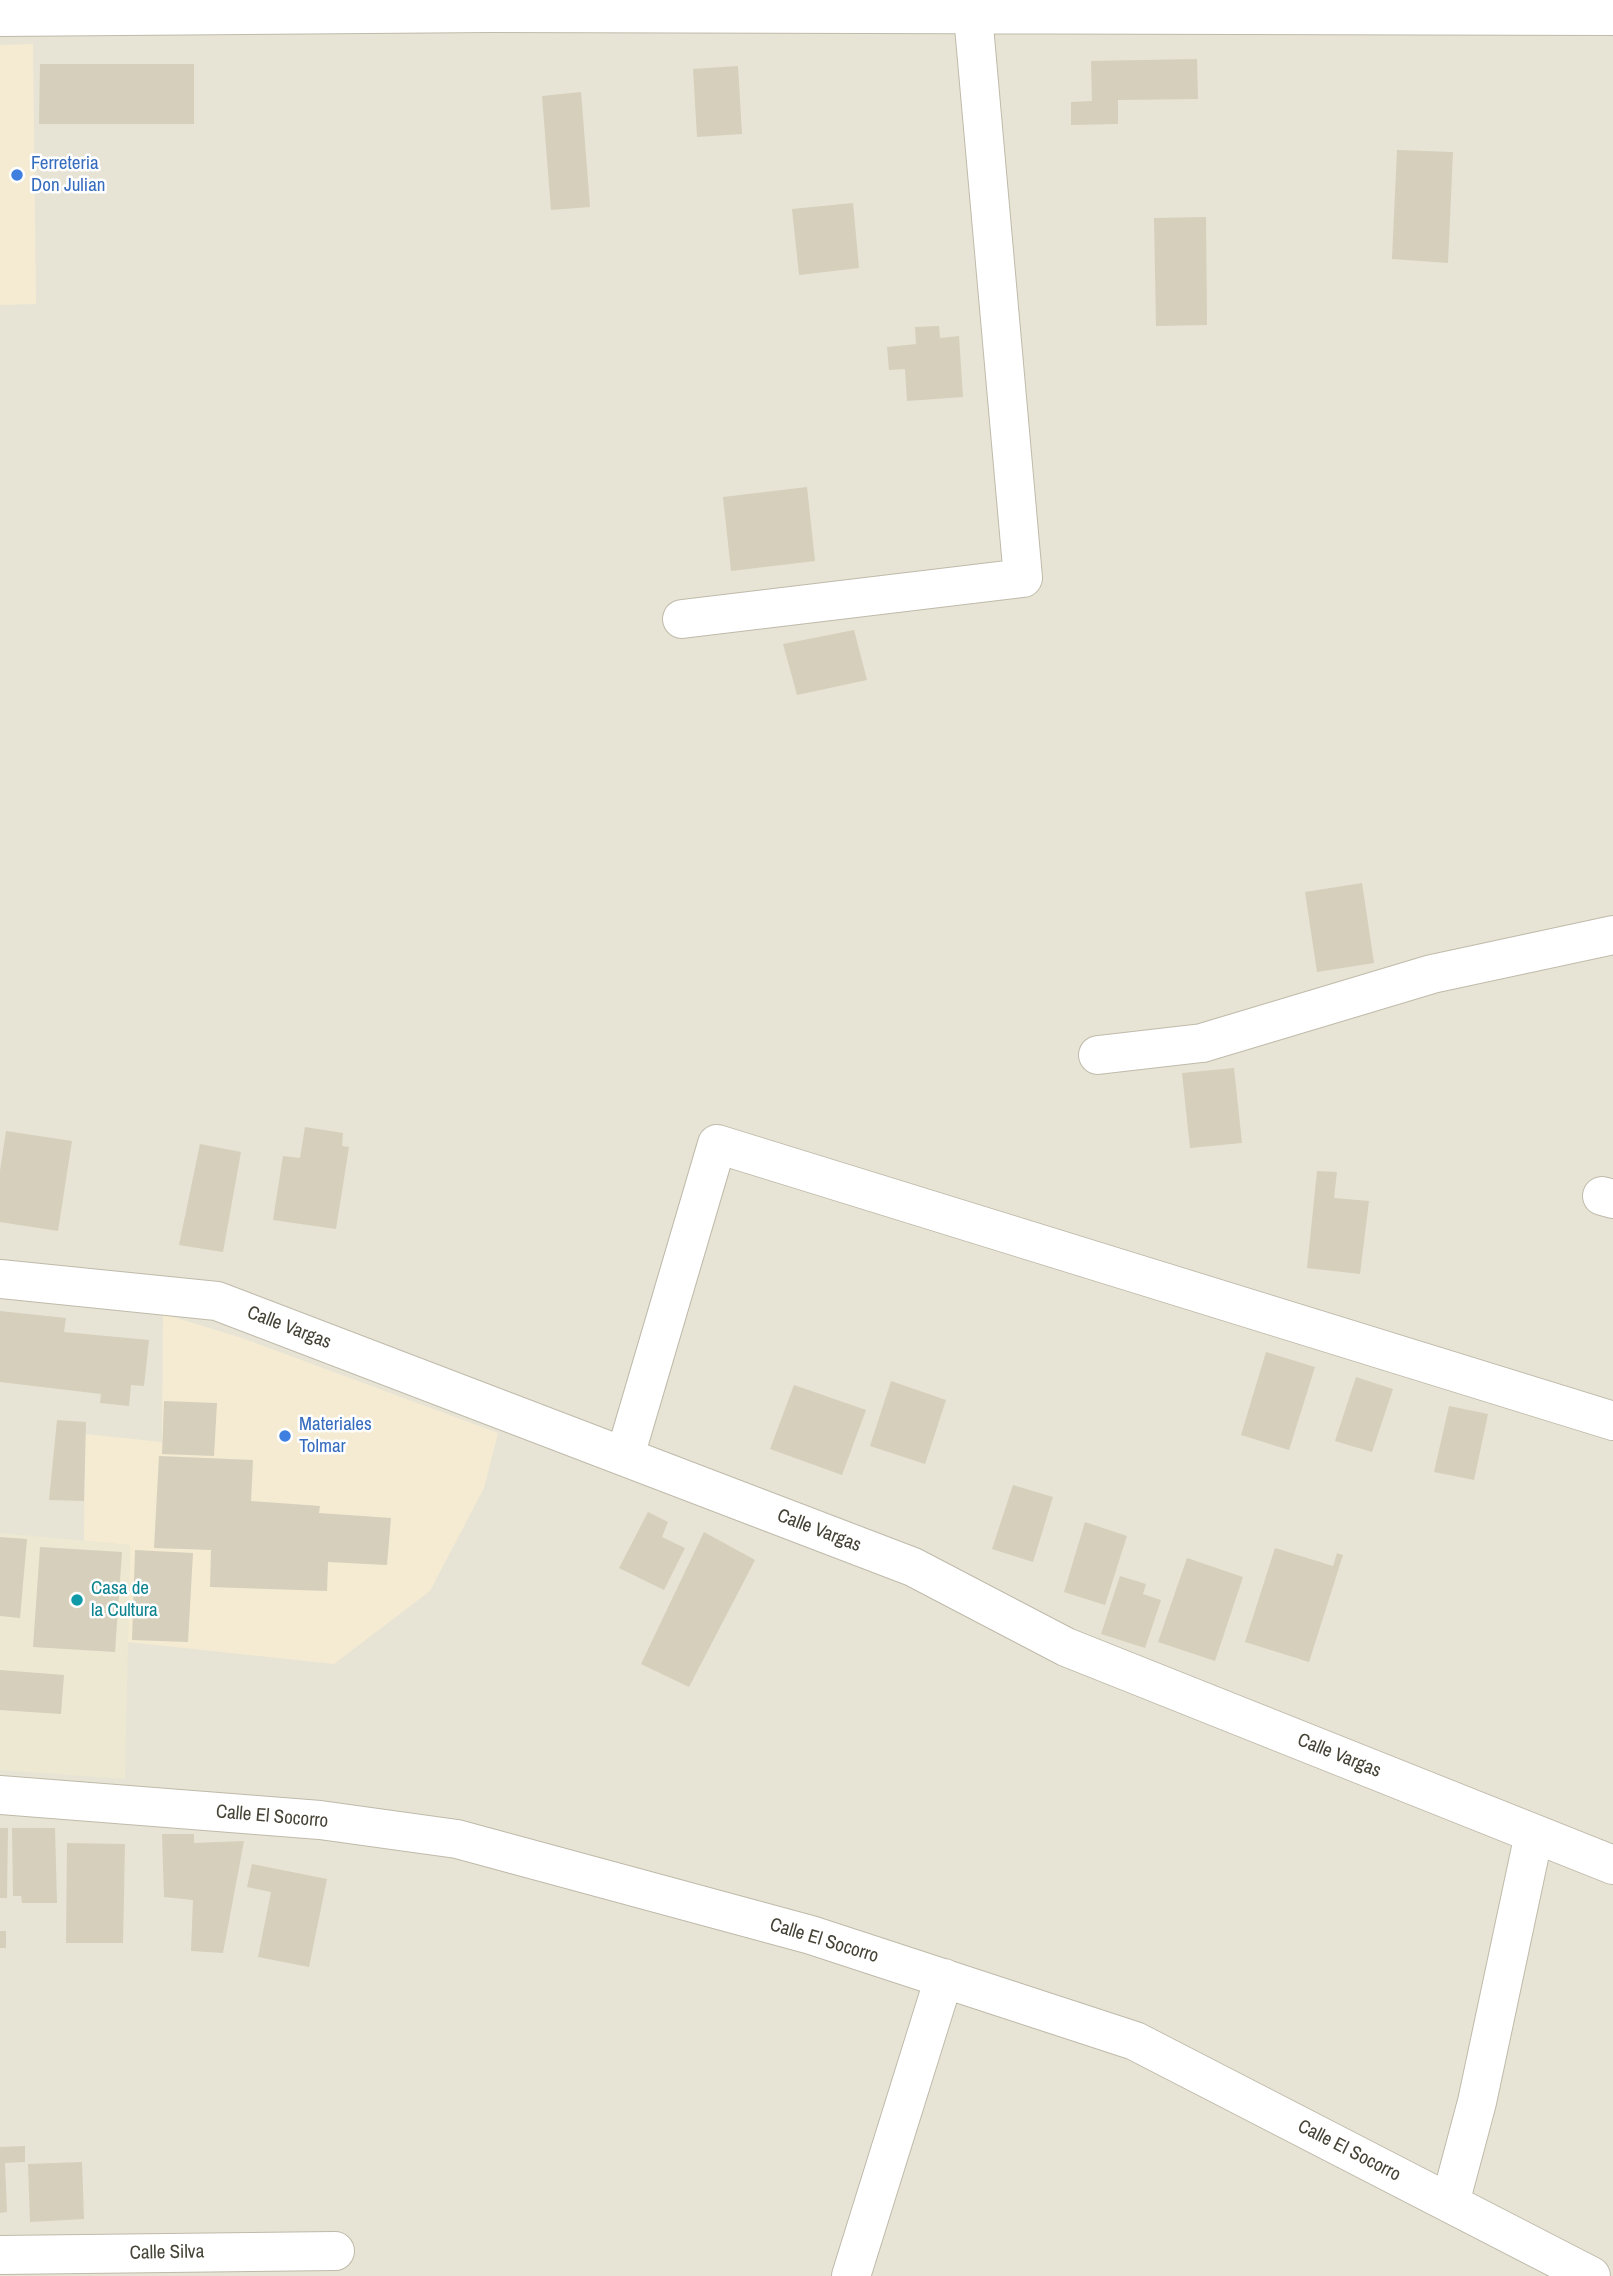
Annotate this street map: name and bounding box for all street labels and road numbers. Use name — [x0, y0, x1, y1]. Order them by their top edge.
street label: Calle Vargas — [244, 1302, 334, 1354]
street label: Calle Vargas — [774, 1505, 864, 1557]
street label: Calle Vargas — [1294, 1729, 1384, 1783]
street label: Calle El Socorro — [215, 1801, 329, 1833]
street label: Calle El Socorro — [767, 1914, 881, 1968]
street label: Calle El Socorro — [1294, 2115, 1404, 2187]
street label: Calle Silva — [130, 2241, 204, 2265]

